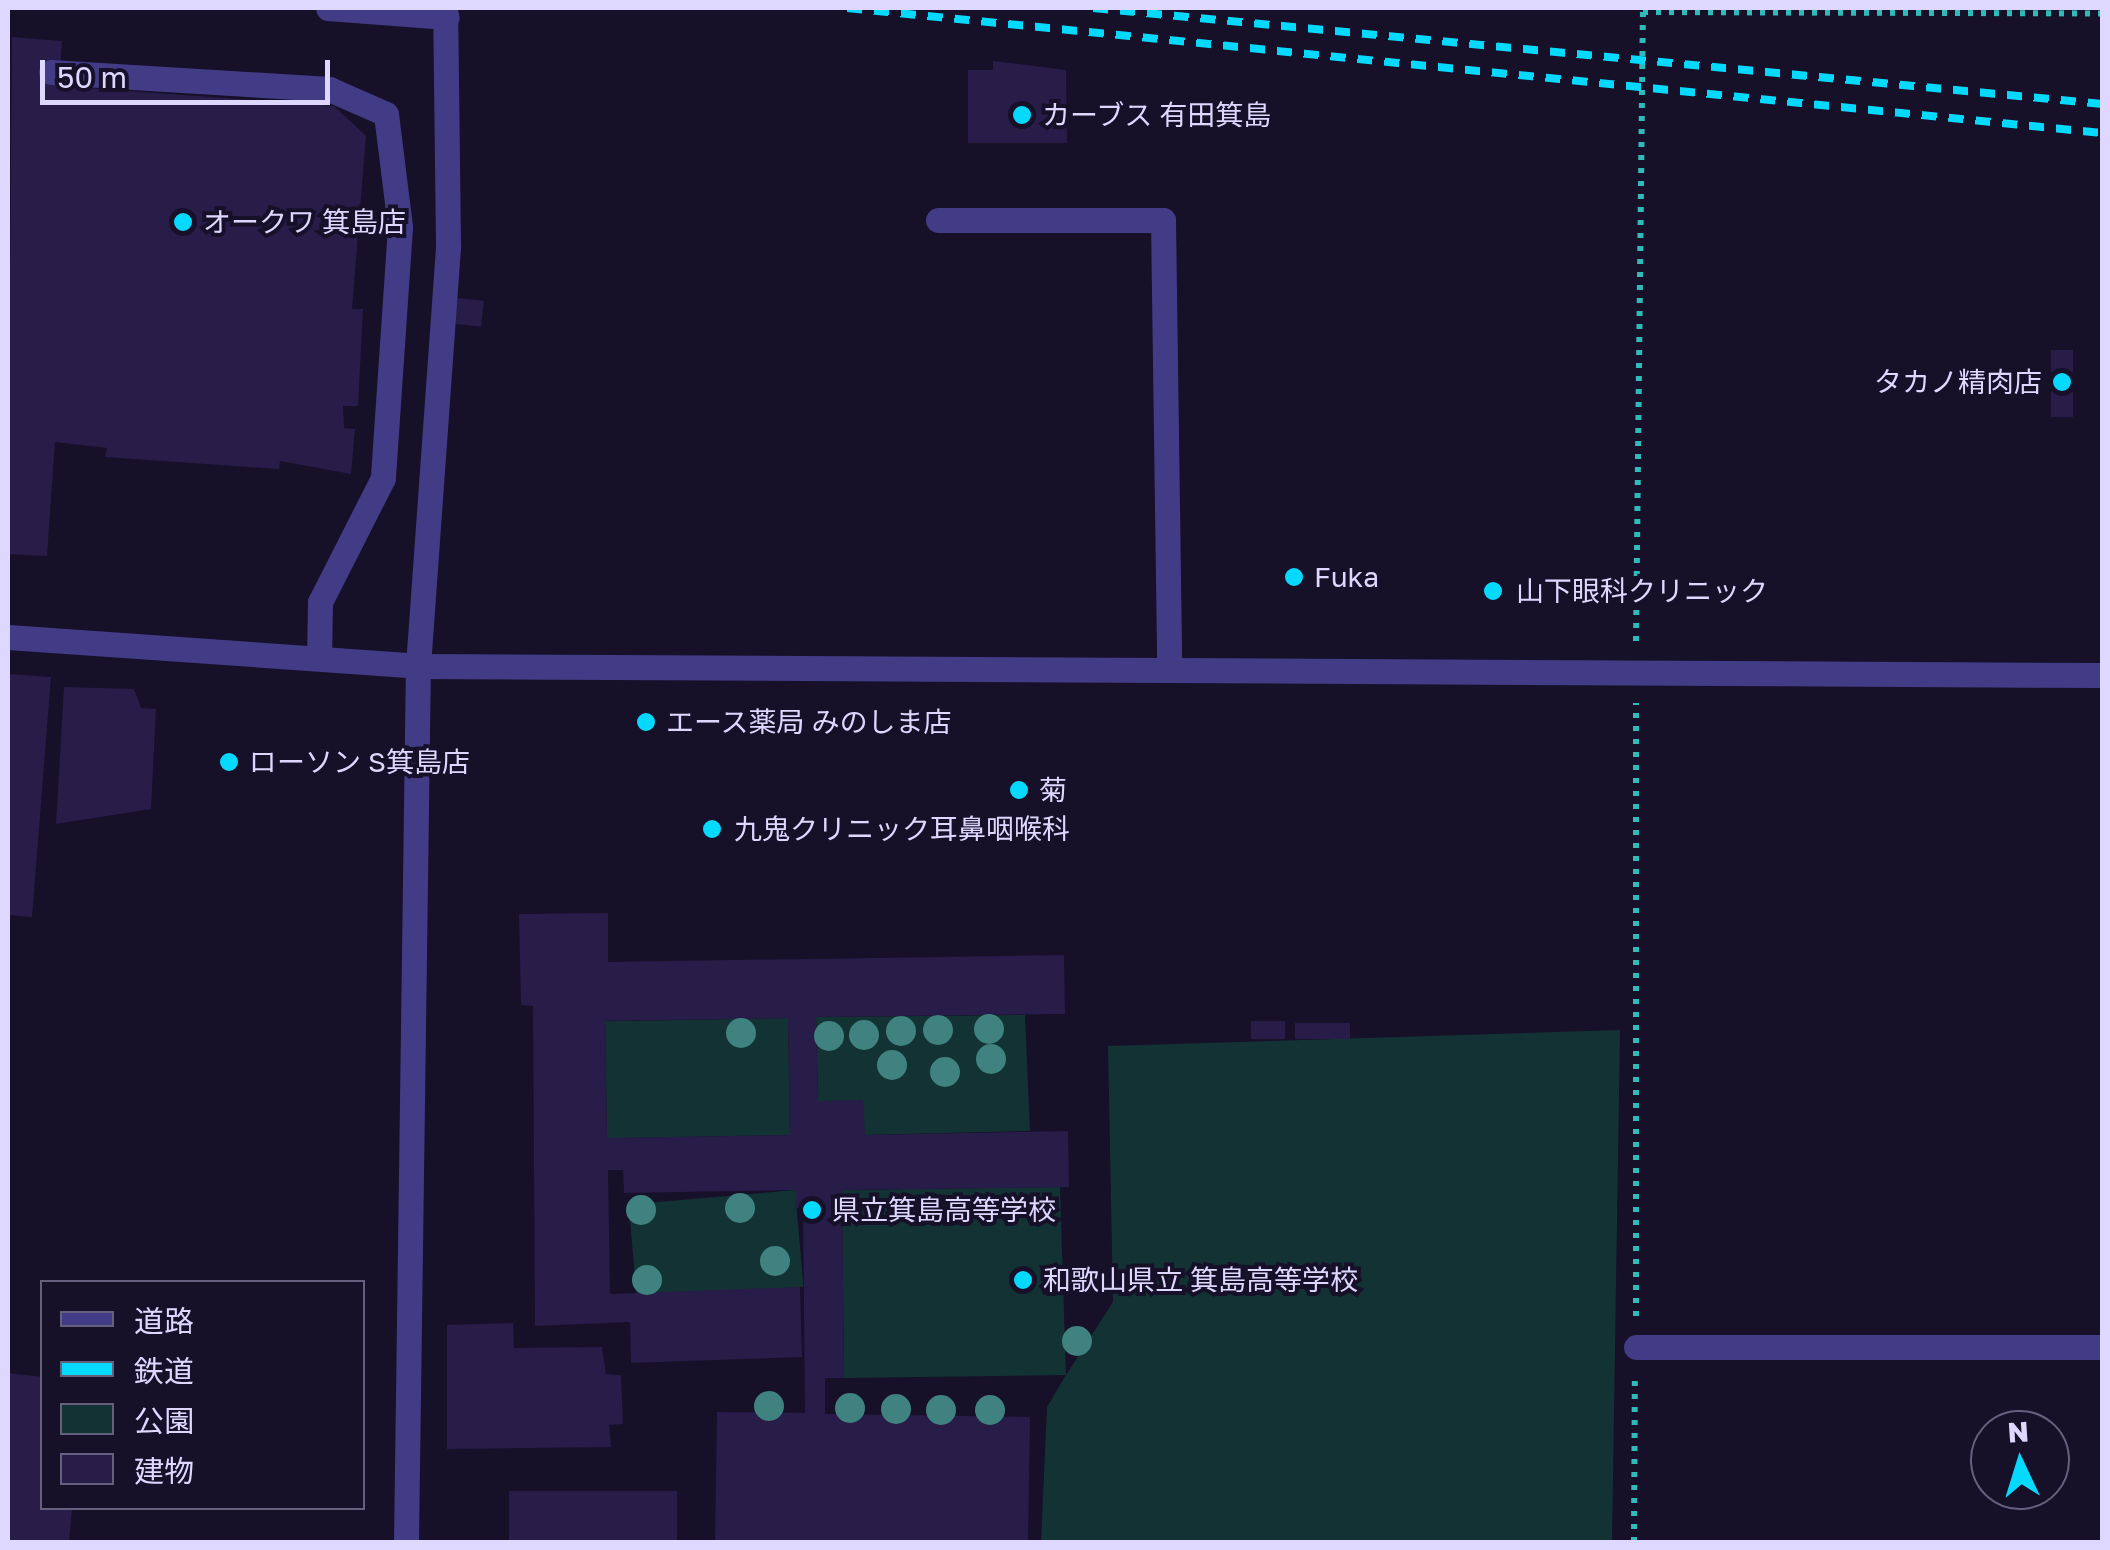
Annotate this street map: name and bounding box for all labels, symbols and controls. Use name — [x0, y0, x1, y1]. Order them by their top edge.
scale bar — [45, 40, 335, 102]
text: 50 m — [57, 59, 127, 95]
place label: カーブス 有田箕島 — [1042, 98, 1273, 132]
marker: カーブス 有田箕島 — [1011, 104, 1033, 126]
place label: オークワ 箕島店 — [203, 205, 406, 239]
marker: オークワ 箕島店 — [172, 211, 194, 233]
place label: タカノ精肉店 — [1874, 365, 2042, 399]
marker: タカノ精肉店 — [2051, 371, 2073, 393]
place label: Fuka — [1314, 560, 1379, 594]
marker: Fuka — [1283, 566, 1305, 588]
place label: 山下眼科クリニック — [1516, 574, 1768, 608]
marker: 山下眼科クリニック — [1480, 578, 1506, 604]
place label: エース薬局 みのしま店 — [666, 705, 953, 739]
marker: エース薬局 みのしま店 — [635, 711, 657, 733]
place label: ローソン S箕島店 — [249, 745, 470, 779]
marker: ローソン S箕島店 — [218, 751, 240, 773]
place label: 菊 — [1039, 773, 1067, 807]
marker: 菊 — [1008, 779, 1030, 801]
place label: 九鬼クリニック耳鼻咽喉科 — [734, 812, 1070, 846]
marker: 九鬼クリニック耳鼻咽喉科 — [699, 816, 725, 842]
place label: 県立箕島高等学校 — [832, 1193, 1056, 1227]
marker: 県立箕島高等学校 — [801, 1199, 823, 1221]
place label: 和歌山県立 箕島高等学校 — [1043, 1263, 1358, 1297]
marker: 和歌山県立 箕島高等学校 — [1012, 1269, 1034, 1291]
legend — [40, 1280, 365, 1510]
text: 道路 — [134, 1303, 194, 1339]
text: 鉄道 — [134, 1353, 194, 1389]
text: 公園 — [134, 1403, 194, 1439]
north arrow — [1970, 1410, 2070, 1510]
text: N — [2006, 1414, 2030, 1449]
text: 建物 — [134, 1453, 194, 1489]

